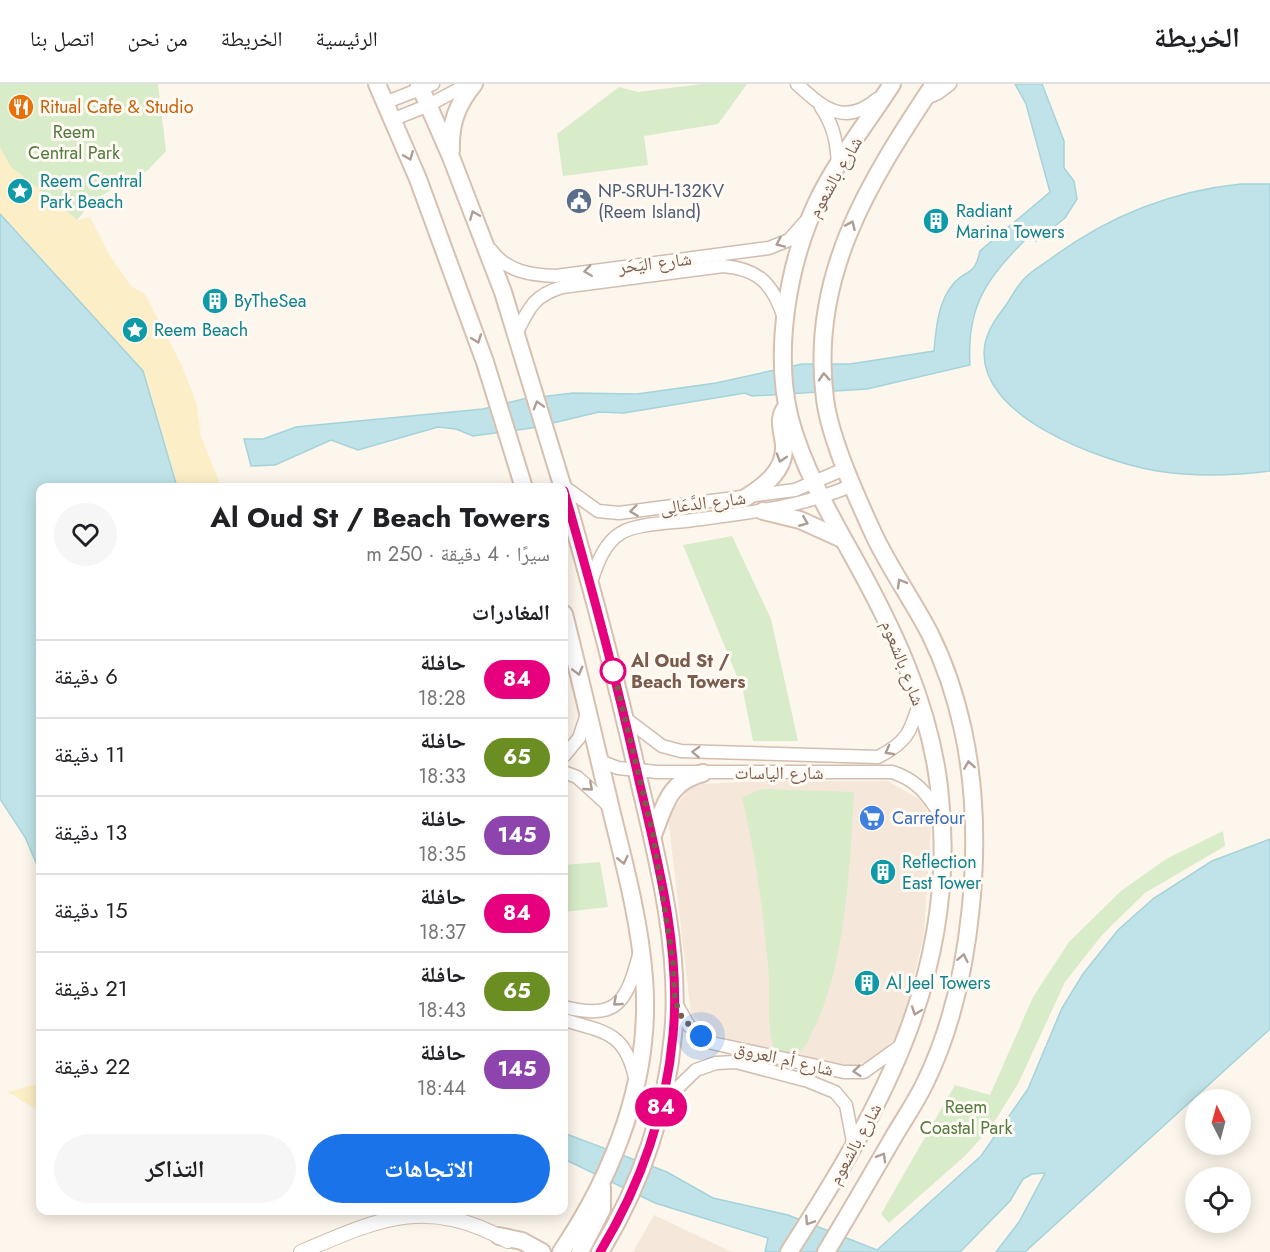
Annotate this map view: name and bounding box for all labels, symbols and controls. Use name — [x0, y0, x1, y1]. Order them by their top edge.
text: الخريطة — [1154, 17, 1240, 58]
text: اتصل بنا — [30, 24, 94, 54]
text: من نحن — [127, 24, 188, 54]
text: الخريطة — [221, 24, 283, 54]
text: الرئيسية — [316, 24, 378, 54]
restaurant icon: Ritual Cafe & Studio — [6, 92, 36, 122]
place label: Ritual Cafe & Studio — [40, 94, 194, 120]
park label: Reem Central Park — [28, 119, 120, 166]
street label: شارع بالشعوم — [801, 132, 869, 222]
one-way arrow — [402, 150, 414, 161]
place label: Reem Central Park Beach — [40, 168, 142, 215]
place icon: Reem Central Park Beach — [5, 176, 35, 206]
place label: NP-SRUH-132KV (Reem Island) — [598, 178, 724, 225]
public building icon: NP-SRUH-132KV (Reem Island) — [564, 186, 594, 216]
place label: Radiant Marina Towers — [956, 198, 1064, 245]
building icon: Radiant Marina Towers — [921, 206, 951, 236]
one-way arrow — [469, 210, 481, 221]
one-way arrow — [843, 221, 855, 232]
one-way arrow — [776, 236, 787, 248]
street label: شارع اليَحَر — [616, 246, 693, 281]
one-way arrow — [583, 265, 593, 277]
building icon: ByTheSea — [200, 286, 230, 316]
place label: ByTheSea — [234, 288, 306, 314]
place icon: Reem Beach — [120, 315, 150, 345]
place label: Reem Beach — [154, 317, 248, 343]
one-way arrow — [469, 334, 482, 344]
one-way arrow — [817, 373, 830, 382]
one-way arrow — [533, 400, 545, 411]
one-way arrow — [776, 452, 788, 463]
street label: شارع الدَّعَالِى — [659, 485, 747, 521]
text: Al Oud St / Beach Towers — [210, 497, 550, 538]
button: heart — [54, 503, 117, 566]
one-way arrow — [629, 505, 638, 517]
one-way arrow — [798, 515, 809, 527]
text: سيرًا · 4 دقيقة · 250 m — [366, 540, 550, 569]
one-way arrow — [897, 579, 909, 589]
text: المغادرات — [472, 596, 550, 628]
street label: شارع بالشعوم — [875, 617, 931, 709]
text: حافلة — [420, 646, 466, 678]
place label: Al Oud St / Beach Towers — [630, 648, 746, 695]
marker: Al Oud St / Beach Towers — [600, 658, 626, 684]
text: 6 دقيقة — [54, 660, 118, 692]
text: 84 — [503, 664, 531, 694]
one-way arrow — [571, 665, 584, 675]
text: 18:28 — [418, 684, 466, 713]
text: حافلة — [420, 724, 466, 756]
text: 11 دقيقة — [54, 738, 125, 770]
text: 65 — [503, 742, 531, 772]
one-way arrow — [885, 744, 896, 755]
one-way arrow — [691, 745, 700, 758]
street label: شارع الياسات — [734, 760, 824, 786]
one-way arrow — [963, 760, 975, 769]
text: 18:33 — [418, 762, 466, 791]
one-way arrow — [582, 780, 593, 791]
text: حافلة — [420, 802, 466, 834]
supermarket icon: Carrefour — [857, 803, 887, 833]
place label: Carrefour — [892, 805, 966, 831]
text: 13 دقيقة — [54, 816, 127, 848]
text: 145 — [498, 820, 536, 850]
text: 18:35 — [418, 840, 466, 869]
place label: Reflection East Tower — [902, 849, 982, 896]
one-way arrow — [616, 855, 629, 865]
building icon: Reflection East Tower — [868, 857, 898, 887]
text: حافلة — [420, 880, 466, 912]
text: 15 دقيقة — [54, 894, 128, 926]
text: 84 — [503, 898, 531, 928]
text: 18:37 — [419, 918, 466, 947]
one-way arrow — [955, 954, 968, 964]
text: حافلة — [420, 958, 466, 990]
building icon: Al Jeel Towers — [852, 968, 882, 998]
place label: Al Jeel Towers — [886, 970, 991, 996]
text: 21 دقيقة — [54, 972, 128, 1004]
text: 65 — [503, 976, 531, 1006]
one-way arrow — [614, 995, 624, 1006]
text: 18:43 — [418, 996, 466, 1025]
one-way arrow — [911, 1006, 924, 1016]
your location — [686, 1021, 716, 1051]
street label: شارع أم العروق — [732, 1035, 836, 1083]
text: حافلة — [420, 1036, 466, 1068]
text: 22 دقيقة — [54, 1050, 130, 1082]
text: 145 — [498, 1054, 536, 1084]
one-way arrow — [852, 1064, 861, 1077]
text: 18:44 — [417, 1074, 466, 1103]
line badge: 84 — [634, 1088, 688, 1126]
north arrow — [1185, 1089, 1251, 1155]
map controls — [1185, 1089, 1251, 1233]
text: 84 — [647, 1092, 675, 1122]
park label: Reem Coastal Park — [920, 1094, 1012, 1141]
street label: شارع بالشعوم — [822, 1099, 888, 1189]
button: التذاكر — [54, 1134, 296, 1203]
button: الاتجاهات — [308, 1134, 550, 1203]
one-way arrow — [875, 1153, 886, 1163]
button: locate — [1185, 1167, 1251, 1233]
one-way arrow — [804, 1215, 816, 1225]

